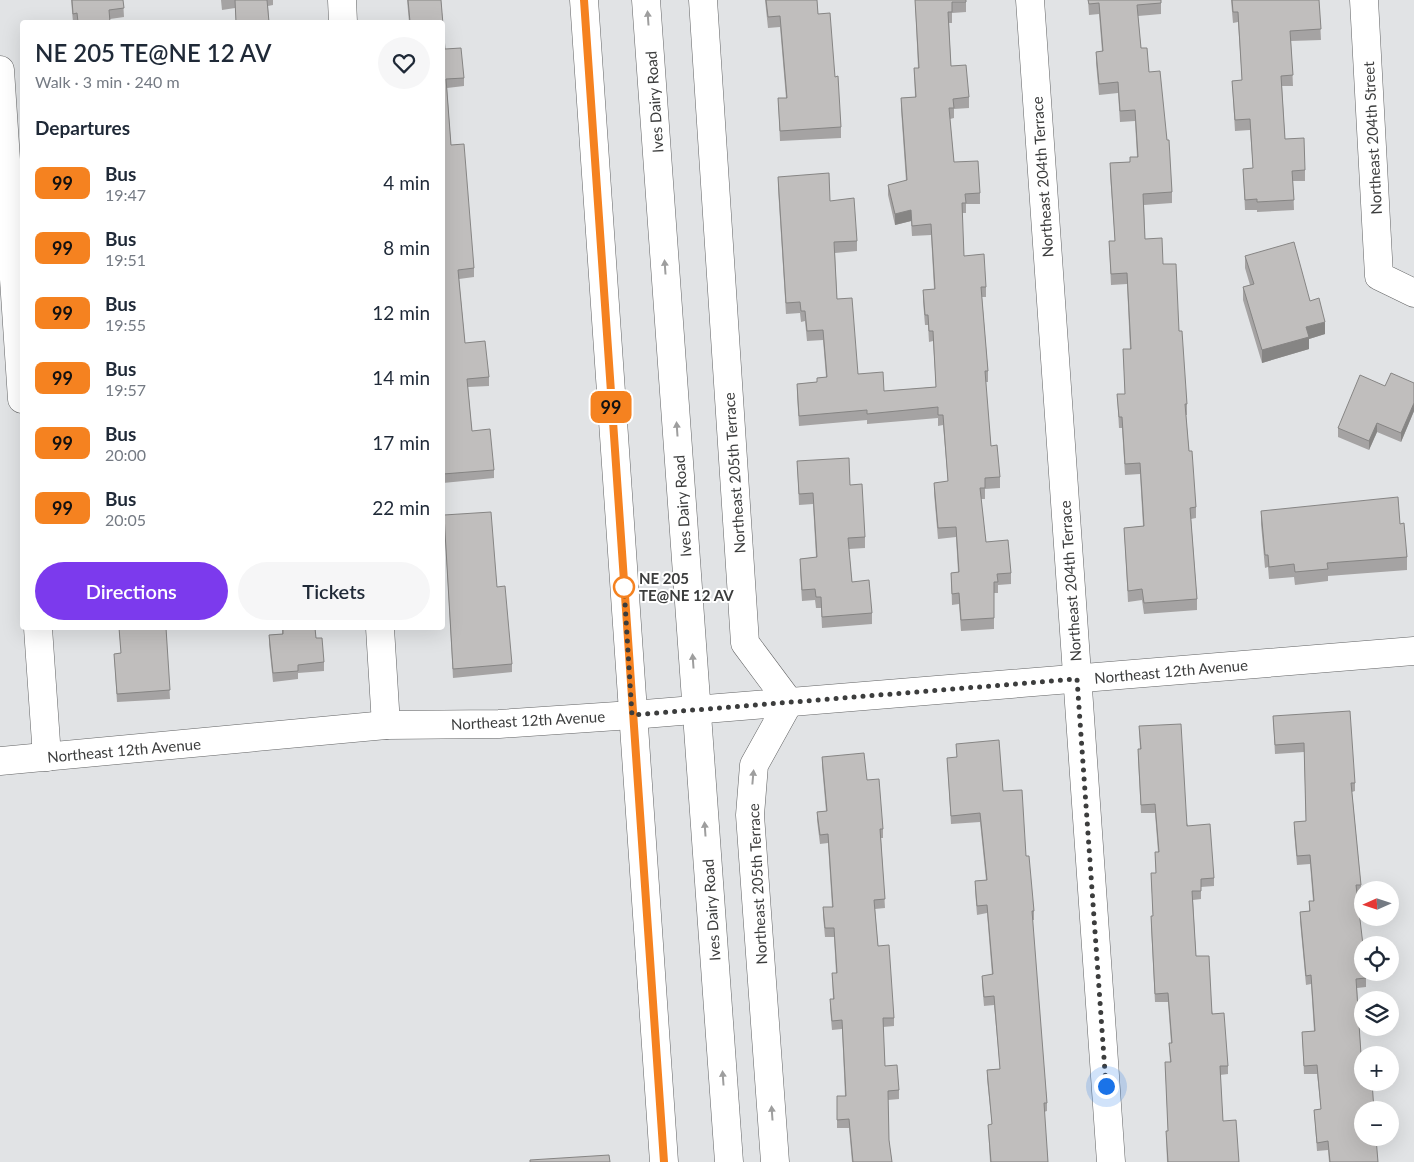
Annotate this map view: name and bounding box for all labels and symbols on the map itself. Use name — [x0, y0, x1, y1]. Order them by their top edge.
one-way arrow — [643, 10, 651, 26]
street label: Ives Dairy Road — [641, 50, 667, 154]
street label: Northeast 204th Street — [1359, 60, 1385, 215]
street label: Northeast 204th Terrace — [1027, 96, 1057, 258]
one-way arrow — [661, 259, 669, 275]
line badge: 99 — [588, 391, 634, 423]
street label: Northeast 205th Terrace — [719, 392, 749, 554]
one-way arrow — [672, 421, 680, 437]
street label: Ives Dairy Road — [669, 454, 695, 558]
street label: Northeast 204th Terrace — [1055, 500, 1085, 662]
place label: NE 205 TE@NE 12 AV — [639, 569, 734, 604]
marker: NE 205 TE@NE 12 AV — [613, 576, 635, 598]
one-way arrow — [688, 653, 696, 669]
street label: Northeast 12th Avenue — [1093, 655, 1249, 687]
street label: Northeast 12th Avenue — [451, 707, 606, 733]
street label: Northeast 12th Avenue — [46, 734, 202, 766]
one-way arrow — [750, 768, 758, 784]
street label: Northeast 205th Terrace — [744, 803, 770, 965]
one-way arrow — [701, 821, 709, 837]
street label: Ives Dairy Road — [698, 858, 724, 962]
north arrow — [1354, 881, 1399, 926]
one-way arrow — [719, 1070, 727, 1086]
your location — [1094, 1074, 1119, 1099]
one-way arrow — [768, 1105, 776, 1121]

